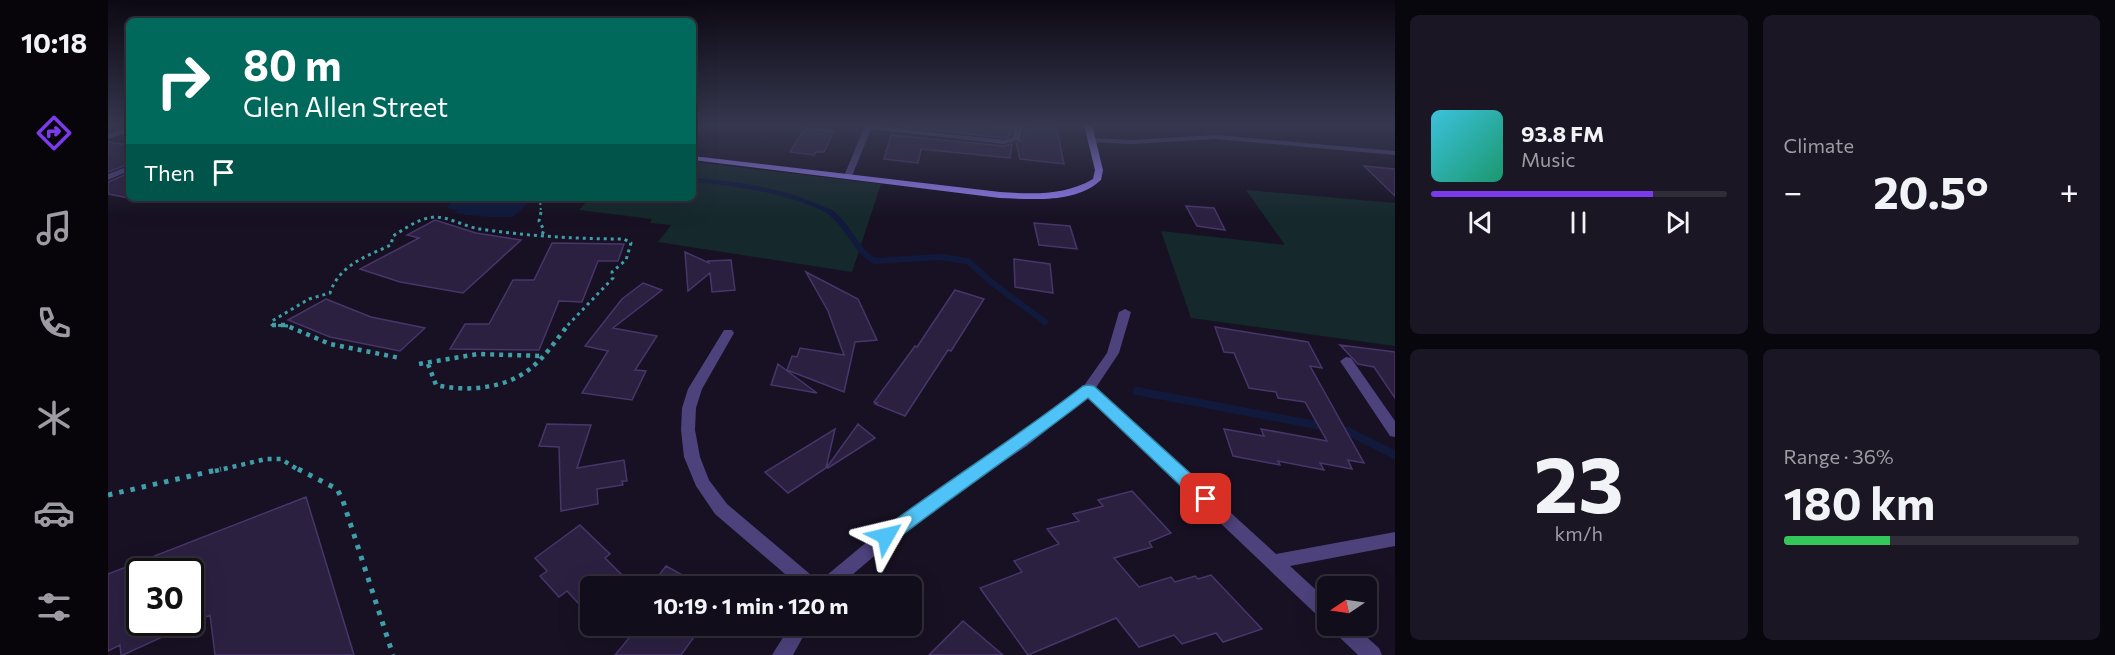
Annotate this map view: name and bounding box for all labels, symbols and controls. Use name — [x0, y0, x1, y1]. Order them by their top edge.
text: 10:18 — [21, 26, 87, 59]
text: 80 m — [243, 38, 342, 90]
icon: right — [144, 42, 222, 120]
text: Glen Allen Street — [243, 90, 448, 123]
icon: directions — [33, 112, 75, 154]
text: 93.8 FM — [1521, 120, 1604, 147]
text: Climate — [1784, 133, 1854, 157]
text: Music — [1521, 147, 1575, 171]
icon: arrive — [207, 156, 240, 189]
text: Then — [144, 159, 195, 186]
text: 20.5° — [1873, 163, 1989, 218]
text: − — [1784, 170, 1802, 211]
text: + — [2060, 170, 2079, 211]
icon: previous — [1464, 206, 1497, 239]
icon: pause — [1562, 206, 1595, 239]
icon: next — [1661, 206, 1694, 239]
icon: music — [33, 207, 75, 249]
icon: phone — [33, 302, 75, 344]
icon: climate — [33, 397, 75, 439]
text: 23 — [1534, 434, 1624, 529]
text: Range · 36% — [1784, 444, 1894, 468]
pin — [1180, 473, 1231, 524]
text: 180 km — [1784, 474, 1935, 529]
icon: arrive — [1189, 482, 1222, 515]
icon: car — [33, 492, 75, 534]
position arrow — [854, 504, 918, 568]
text: km/h — [1554, 521, 1603, 545]
speed limit sign: 30 — [126, 558, 204, 636]
north arrow — [1317, 576, 1377, 636]
map controls — [1317, 576, 1377, 636]
icon: filters — [33, 586, 75, 628]
text: 10:19 · 1 min · 120 m — [654, 592, 848, 619]

